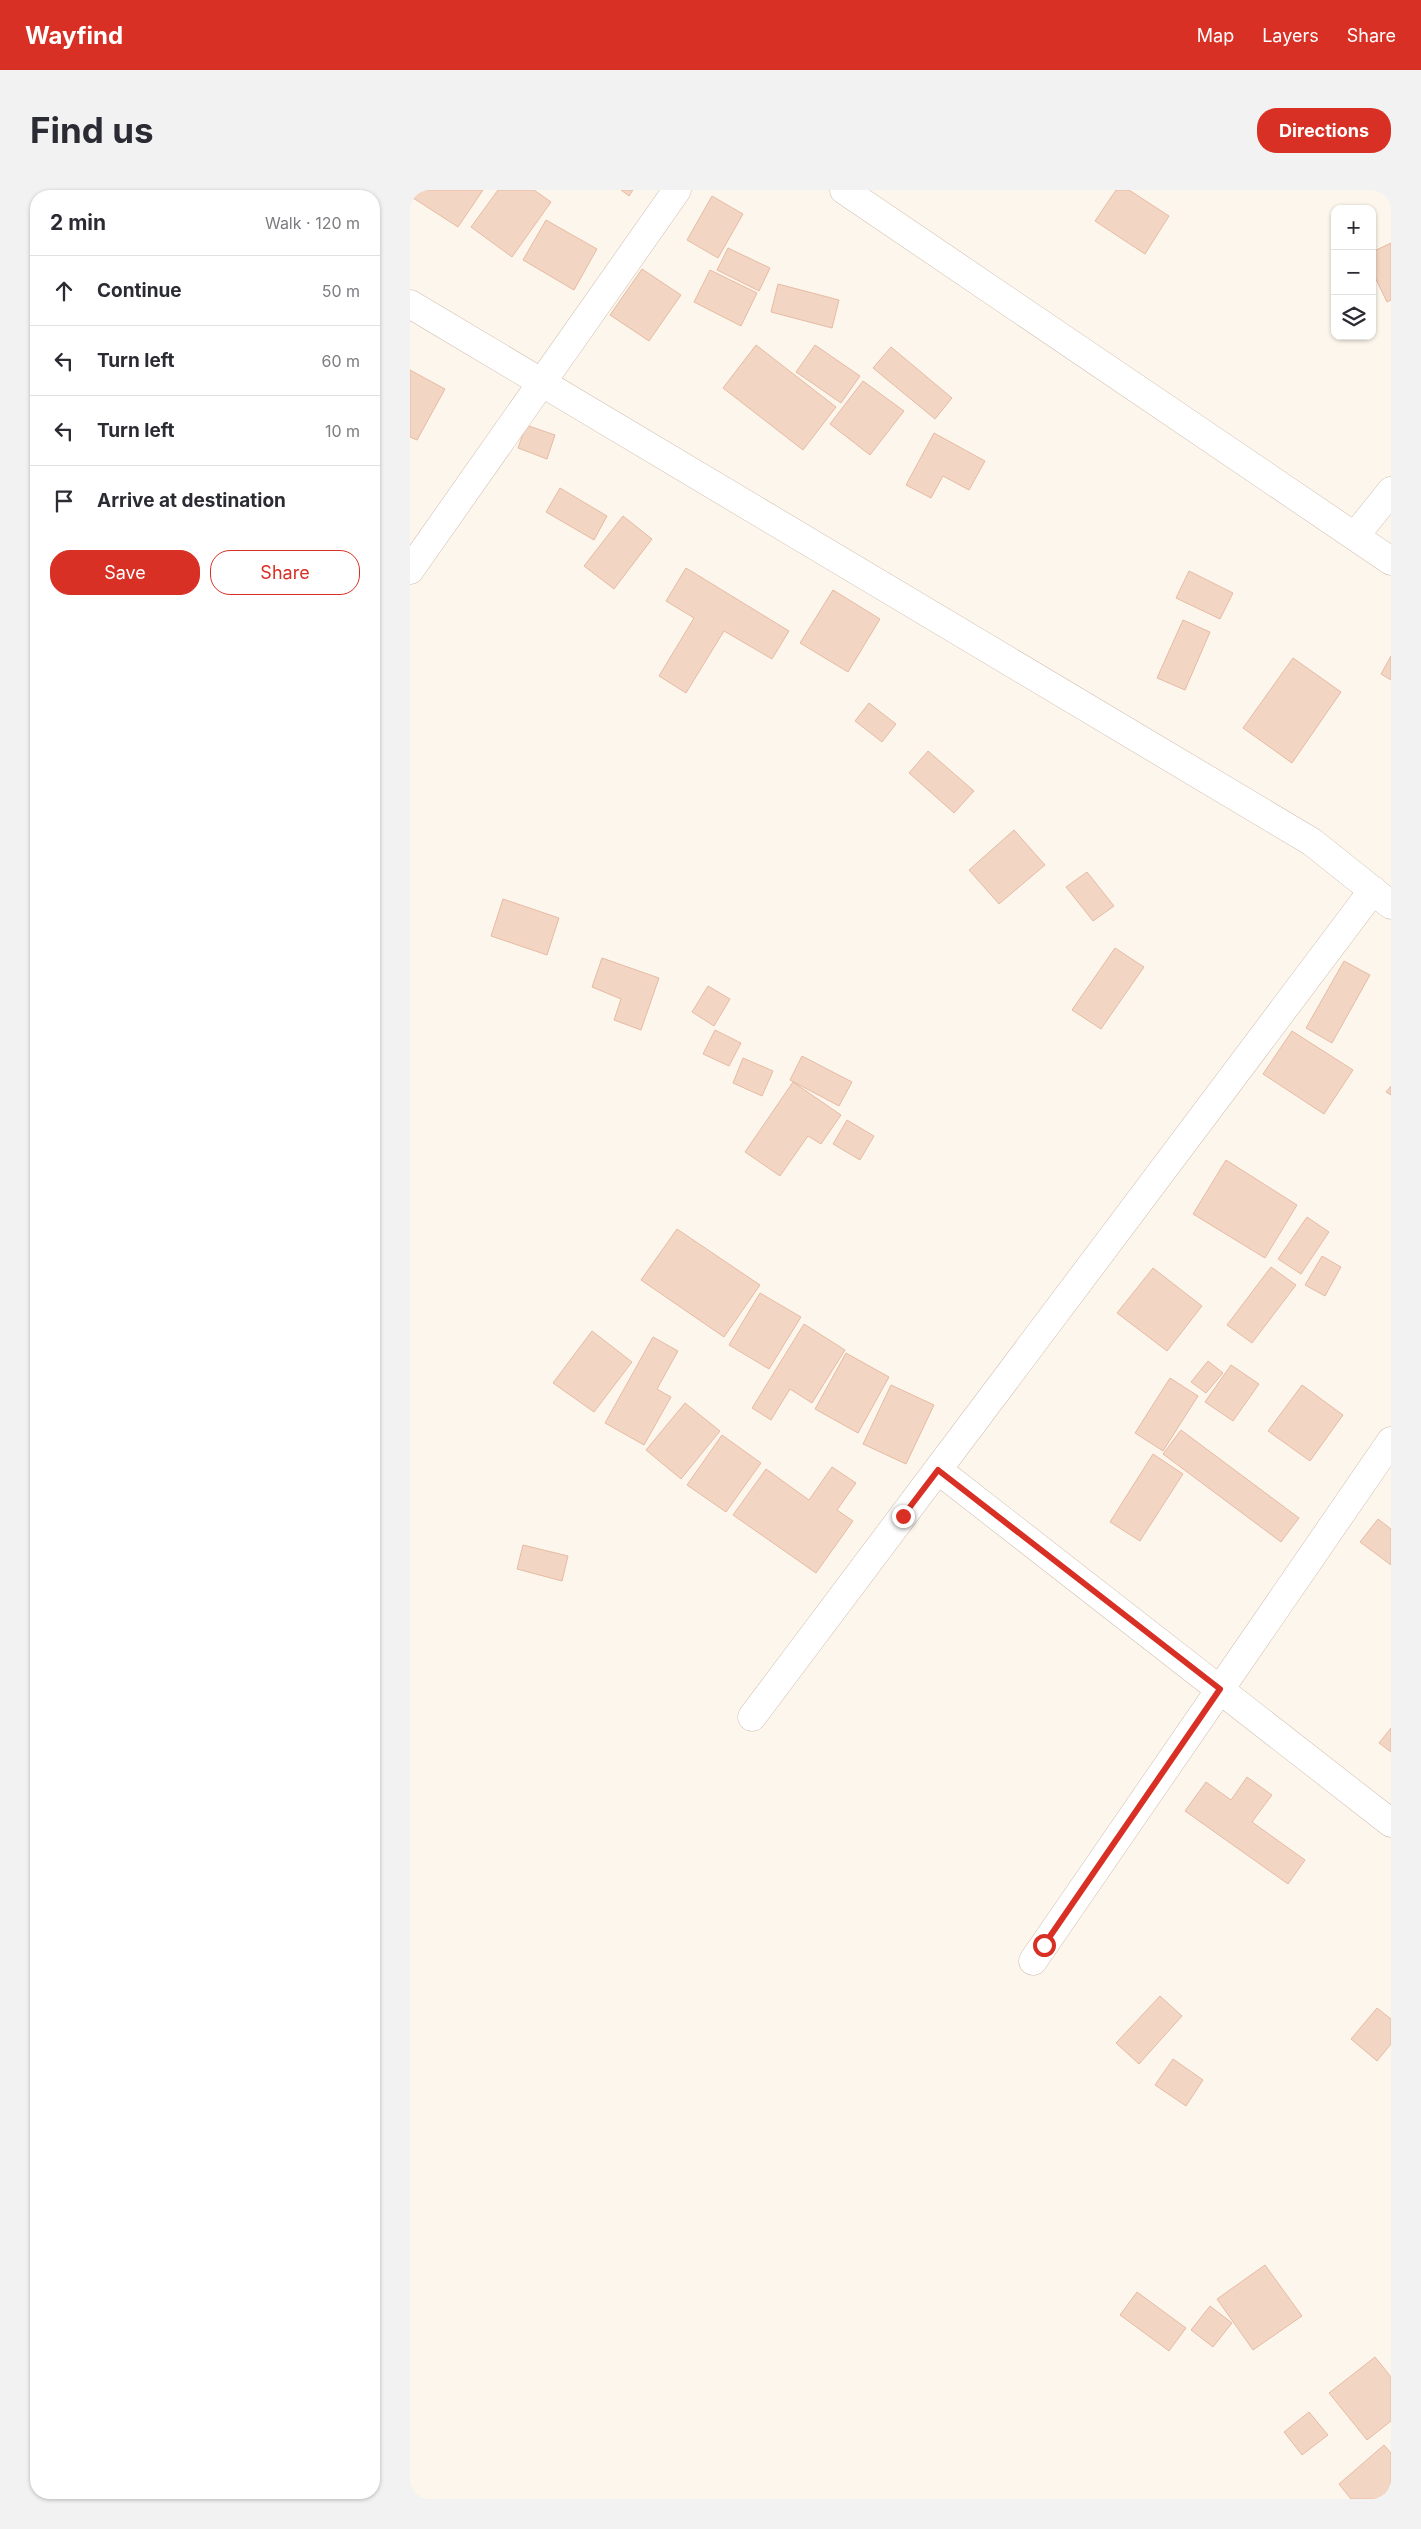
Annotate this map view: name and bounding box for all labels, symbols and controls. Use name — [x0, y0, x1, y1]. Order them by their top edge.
text: Wayfind — [25, 21, 123, 50]
text: Map — [1197, 25, 1234, 46]
text: Layers — [1262, 25, 1319, 46]
text: Share — [1347, 25, 1396, 46]
button: Directions — [1257, 108, 1391, 153]
text: Find us — [30, 109, 154, 151]
map controls — [1331, 205, 1376, 340]
button: + — [1331, 205, 1376, 250]
text: 2 min — [50, 210, 106, 235]
text: Walk · 120 m — [265, 213, 360, 233]
button: − — [1331, 250, 1376, 295]
icon: ahead — [50, 277, 78, 305]
text: Continue — [97, 279, 182, 302]
text: 50 m — [322, 281, 360, 301]
button: layers — [1331, 295, 1376, 340]
icon: left — [50, 347, 78, 375]
text: Turn left — [97, 349, 175, 372]
text: 60 m — [321, 351, 360, 371]
icon: left — [50, 417, 78, 445]
text: Turn left — [97, 419, 175, 442]
text: 10 m — [325, 421, 360, 441]
icon: arrive — [50, 487, 78, 515]
text: Arrive at destination — [97, 489, 286, 512]
button: Save — [50, 550, 200, 595]
button: Share — [210, 550, 360, 595]
route end — [892, 1505, 915, 1528]
route start — [1033, 1934, 1056, 1957]

